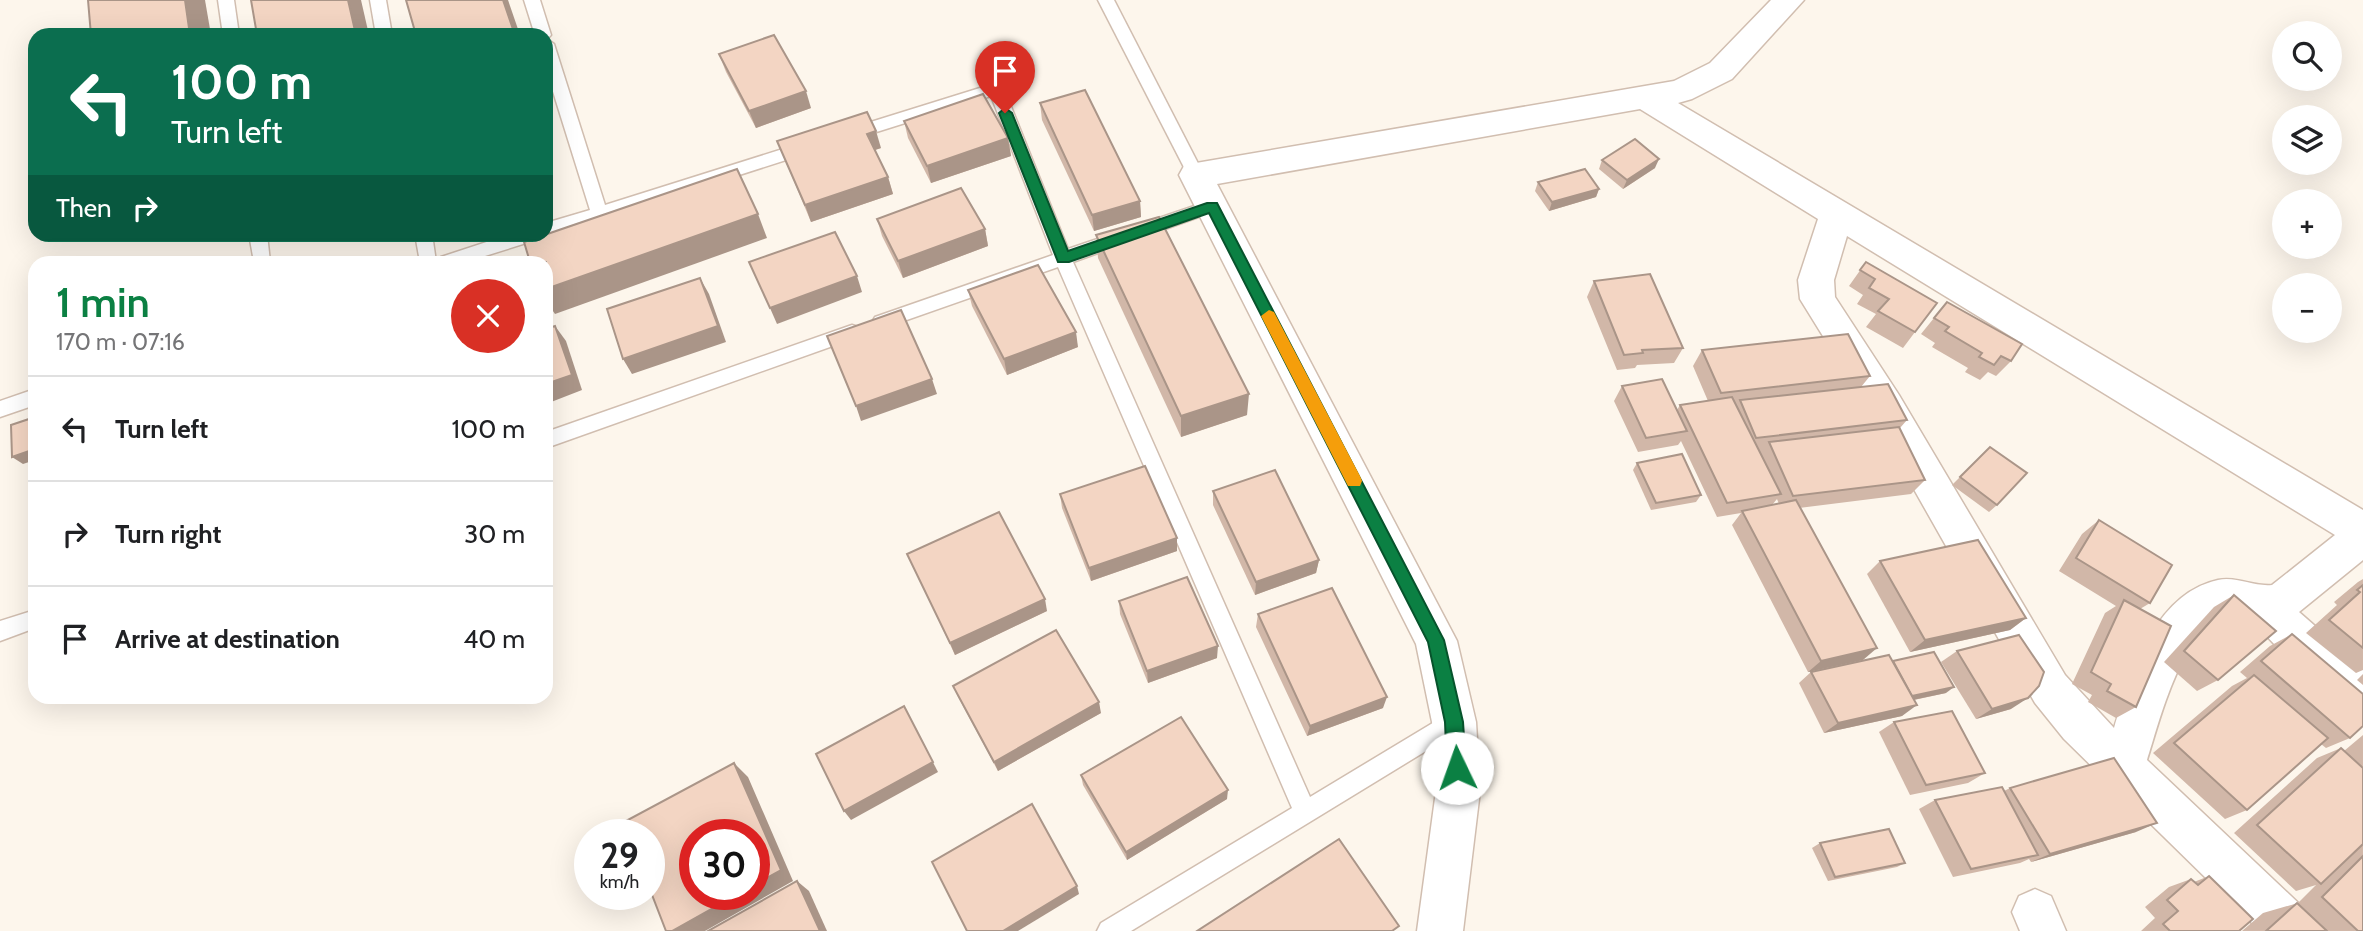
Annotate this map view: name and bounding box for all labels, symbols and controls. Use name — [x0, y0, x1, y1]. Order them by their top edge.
map controls — [2272, 21, 2342, 343]
button: search — [2272, 21, 2342, 91]
pin — [975, 41, 1035, 113]
text: 100 m — [171, 52, 312, 111]
icon: arrive — [986, 52, 1024, 90]
icon: left — [56, 56, 147, 147]
button: layers — [2272, 105, 2342, 175]
text: Turn left — [171, 112, 282, 151]
icon: right — [126, 189, 164, 227]
button: + — [2272, 189, 2342, 259]
text: Then — [56, 192, 112, 224]
button: − — [2272, 273, 2342, 343]
text: 1 min — [56, 276, 150, 328]
button: close — [451, 279, 525, 353]
text: 170 m · 07:16 — [56, 328, 185, 356]
icon: left — [56, 410, 94, 448]
text: Turn left — [115, 413, 208, 445]
text: 100 m — [452, 413, 525, 445]
icon: right — [56, 515, 94, 553]
text: Turn right — [115, 518, 221, 550]
text: 30 m — [464, 518, 525, 550]
icon: arrive — [56, 620, 94, 658]
text: Arrive at destination — [115, 623, 340, 655]
text: 40 m — [463, 623, 525, 655]
position arrow — [1420, 731, 1494, 805]
speed limit sign: 30 — [679, 819, 770, 910]
text: 29 — [600, 834, 639, 877]
text: km/h — [600, 871, 639, 893]

